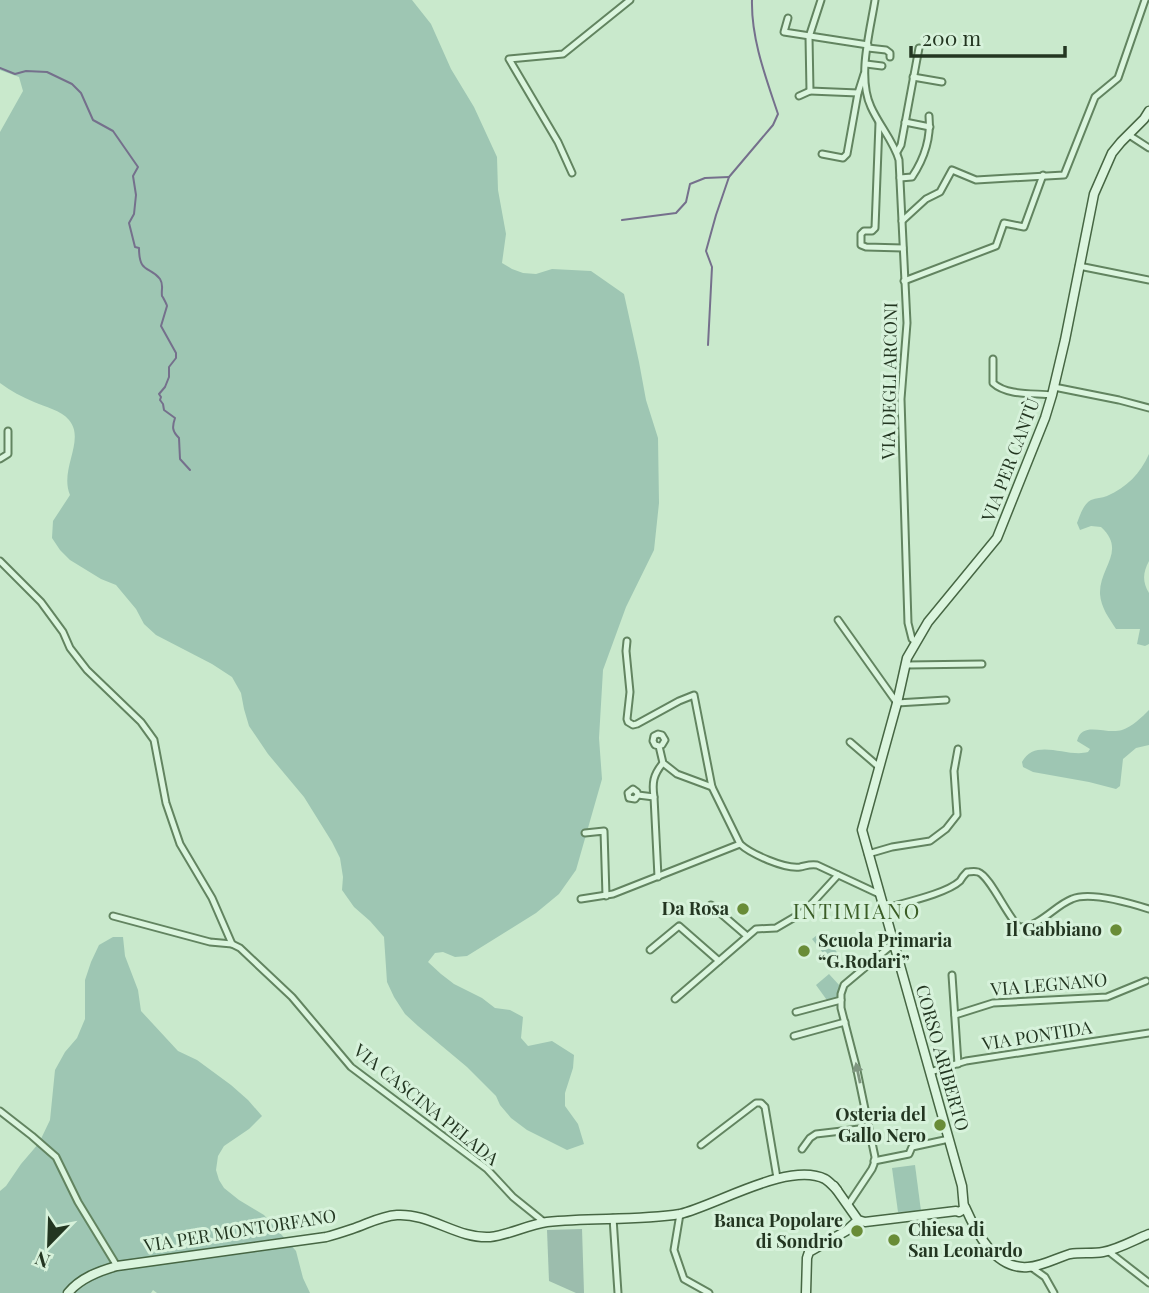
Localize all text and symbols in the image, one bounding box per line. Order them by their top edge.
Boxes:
scale bar [911,14,1065,58]
text: 200 m [922,23,981,51]
street label: VIA DEGLI ARCONI [876,302,902,461]
street label: VIA PER CANTÙ [975,395,1045,526]
place label: Da Rosa [661,896,730,920]
district label: INTIMIANO [793,896,921,924]
marker: Da Rosa [735,901,751,917]
place label: Il Gabbiano [1006,917,1102,941]
marker: Il Gabbiano [1108,922,1124,938]
place label: Scuola Primaria “G.Rodari” [818,928,953,973]
marker: Scuola Primaria “G.Rodari” [796,943,812,959]
street label: VIA LEGNANO [989,967,1108,1001]
street label: CORSO ARIBERTO [911,982,975,1134]
street label: VIA PONTIDA [979,1014,1094,1056]
street label: VIA CASCINA PELADA [348,1037,505,1171]
one-way arrow [852,1062,863,1084]
place label: Osteria del Gallo Nero [835,1102,926,1147]
marker: Osteria del Gallo Nero [932,1117,948,1133]
street label: VIA PER MONTORFANO [141,1203,338,1257]
place label: Banca Popolare di Sondrio [714,1208,843,1253]
north arrow [14,1209,84,1279]
place label: Chiesa di San Leonardo [908,1217,1023,1262]
marker: Banca Popolare di Sondrio [849,1223,865,1239]
marker: Chiesa di San Leonardo [886,1232,902,1248]
text: N [30,1246,53,1275]

